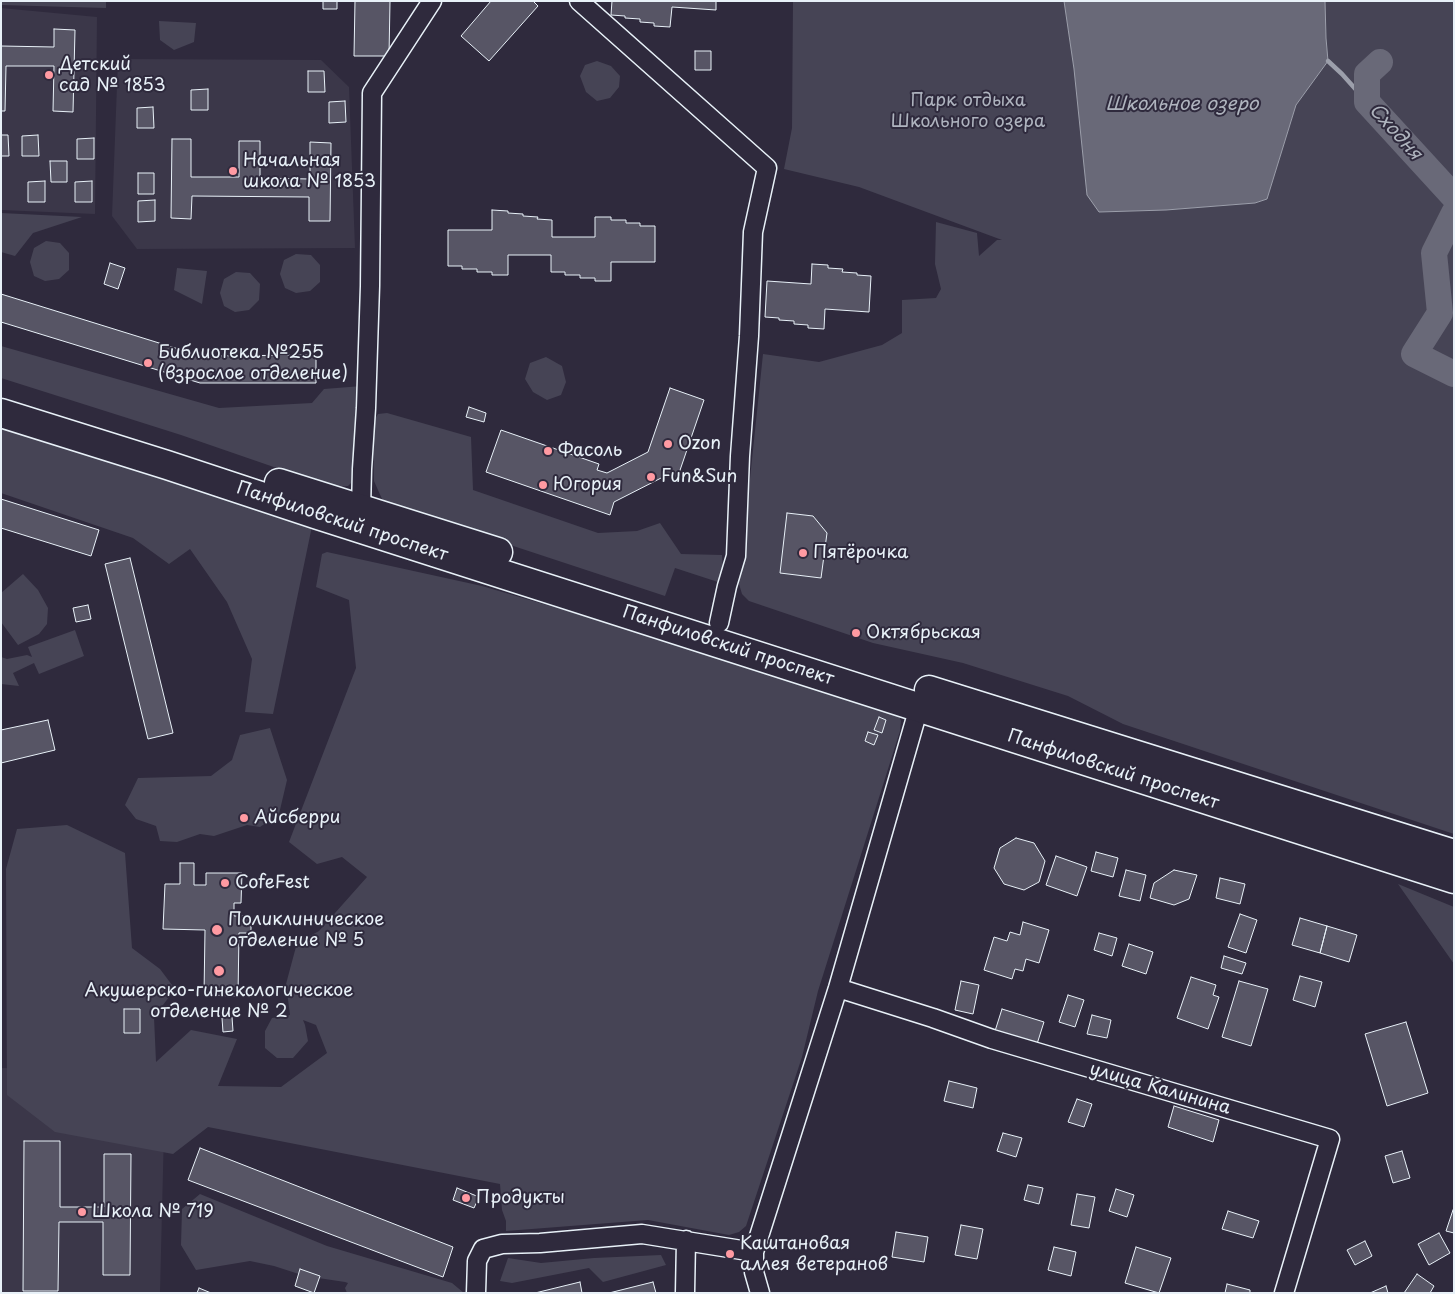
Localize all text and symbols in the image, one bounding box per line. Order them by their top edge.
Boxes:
place label: Детский сад № 1853 [59,54,166,96]
marker: Детский сад № 1853 [43,69,55,81]
park label: Парк отдыха Школьного озера [891,90,1045,132]
water label: Школьное озеро [1105,94,1259,116]
water label: Сходня [1364,99,1426,165]
place label: Начальная школа № 1853 [243,150,376,192]
marker: Начальная школа № 1853 [227,165,239,177]
place label: Библиотека №255 (взрослое отделение) [158,342,348,384]
marker: Библиотека №255 (взрослое отделение) [142,357,154,369]
place label: Ozon [678,433,721,455]
marker: Ozon [662,438,674,450]
place label: Фасоль [558,440,622,462]
marker: Фасоль [542,445,554,457]
place label: Fun&Sun [661,466,737,488]
marker: Fun&Sun [645,471,657,483]
place label: Югория [553,474,622,496]
street label: Панфиловский проспект [234,478,450,566]
marker: Югория [537,479,549,491]
place label: Пятёрочка [813,542,908,564]
marker: Пятёрочка [797,547,809,559]
street label: Панфиловский проспект [620,602,836,690]
place label: Октябрьская [866,622,981,644]
marker: Октябрьская [850,627,862,639]
street label: Панфиловский проспект [1005,726,1221,814]
place label: Айсберри [254,807,340,829]
marker: Айсберри [238,812,250,824]
place label: CofeFest [235,872,310,894]
marker: CofeFest [219,877,231,889]
place label: Поликлиническое отделение № 5 [228,909,384,952]
marker: Поликлиническое отделение № 5 [210,923,224,937]
marker: Акушерско-гинекологическое отделение № 2 [212,964,226,978]
place label: Акушерско-гинекологическое отделение № 2 [85,980,353,1022]
street label: улица Калинина [1087,1059,1233,1119]
place label: Продукты [476,1187,565,1209]
marker: Продукты [460,1192,472,1204]
place label: Школа № 719 [92,1201,214,1223]
marker: Школа № 719 [76,1206,88,1218]
place label: Каштановая аллея ветеранов [740,1233,888,1276]
marker: Каштановая аллея ветеранов [724,1248,736,1260]

